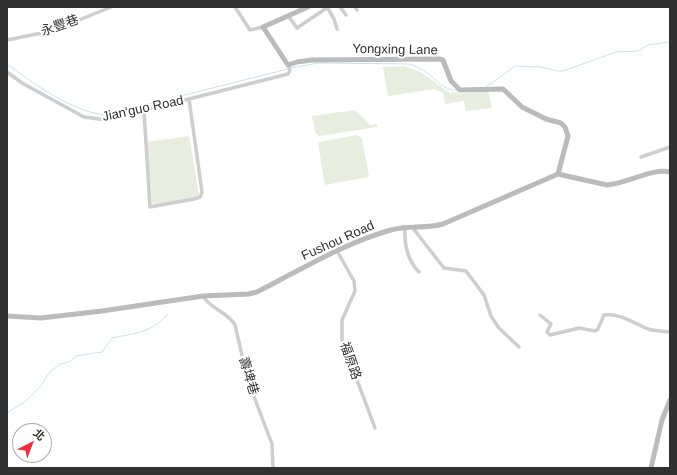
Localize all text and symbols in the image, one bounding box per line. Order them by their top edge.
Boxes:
street label: 永豐巷 [39,12,81,40]
street label: Yongxing Lane [352,41,438,59]
street label: Jian'guo Road [101,93,185,125]
street label: Fushou Road [299,218,377,264]
street label: 福原路 [336,340,364,382]
street label: 壽埤巷 [235,355,261,397]
north arrow [12,423,52,463]
text: 北 [31,427,47,443]

